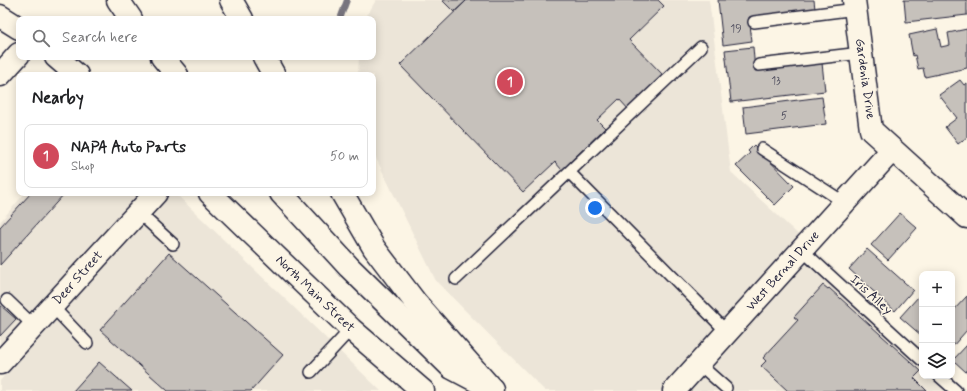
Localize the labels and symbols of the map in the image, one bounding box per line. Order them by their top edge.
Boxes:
house number: 19 [730,22,742,36]
street label: Gardenia Drive [851,37,879,121]
pin: 1 [497,67,523,97]
house number: 13 [771,74,781,88]
house number: 5 [781,109,788,123]
your location [585,198,605,218]
street label: West Bernal Drive [743,227,824,315]
street label: Deer Street [49,247,107,309]
street label: North Main Street [272,252,358,336]
street label: Iris Alley [846,271,896,319]

